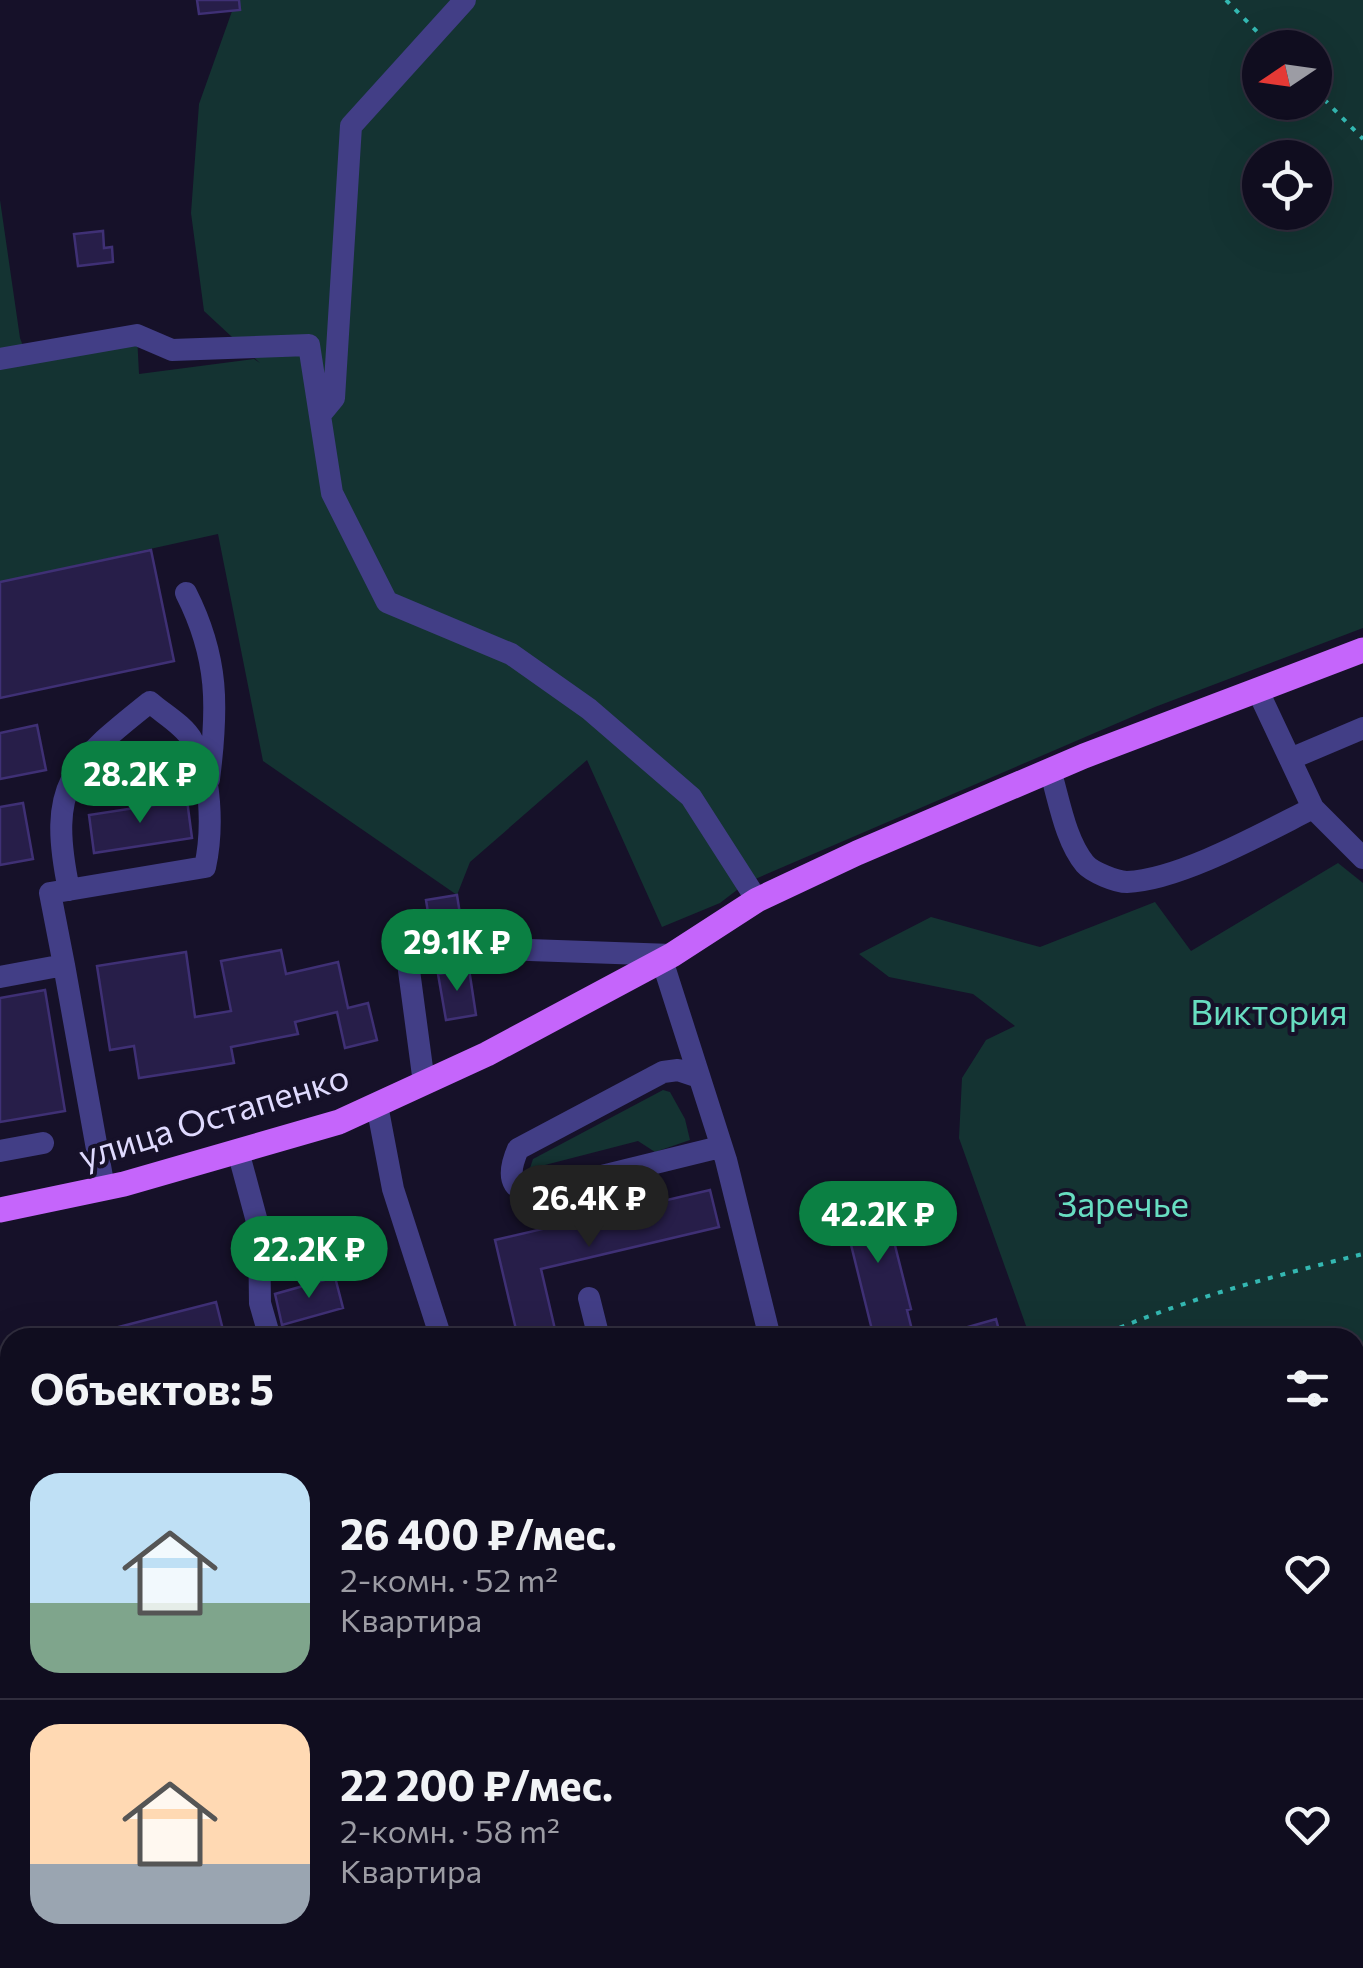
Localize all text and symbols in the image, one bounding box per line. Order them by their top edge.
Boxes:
north arrow [1242,30,1332,120]
map controls [1242,30,1332,230]
button: locate [1242,140,1332,230]
pin: 28.2K ₽ [48,741,232,826]
text: 28.2K ₽ [83,753,197,793]
pin: 29.1K ₽ [365,909,549,994]
text: 29.1K ₽ [403,921,511,961]
park label: Виктория [1190,989,1348,1032]
street label: улица Остапенко [73,1053,353,1176]
pin: 26.4K ₽ [497,1165,681,1250]
text: 26.4K ₽ [532,1177,646,1217]
pin: 42.2K ₽ [786,1181,970,1266]
park label: Заречье [1057,1181,1189,1224]
text: 42.2K ₽ [821,1193,935,1233]
pin: 22.2K ₽ [217,1216,401,1301]
text: 22.2K ₽ [253,1228,365,1268]
icon: filters [1280,1361,1335,1416]
text: Объектов: 5 [30,1362,274,1414]
text: 26 400 ₽/мес. [340,1507,617,1559]
icon: home [110,1513,230,1633]
icon: heart [1280,1546,1335,1601]
text: 2-комн. · 52 m² [340,1559,558,1599]
text: Квартира [340,1599,482,1639]
text: 22 200 ₽/мес. [340,1758,613,1810]
icon: home [110,1764,230,1884]
icon: heart [1280,1797,1335,1852]
text: 2-комн. · 58 m² [340,1810,560,1850]
text: Квартира [340,1850,482,1890]

